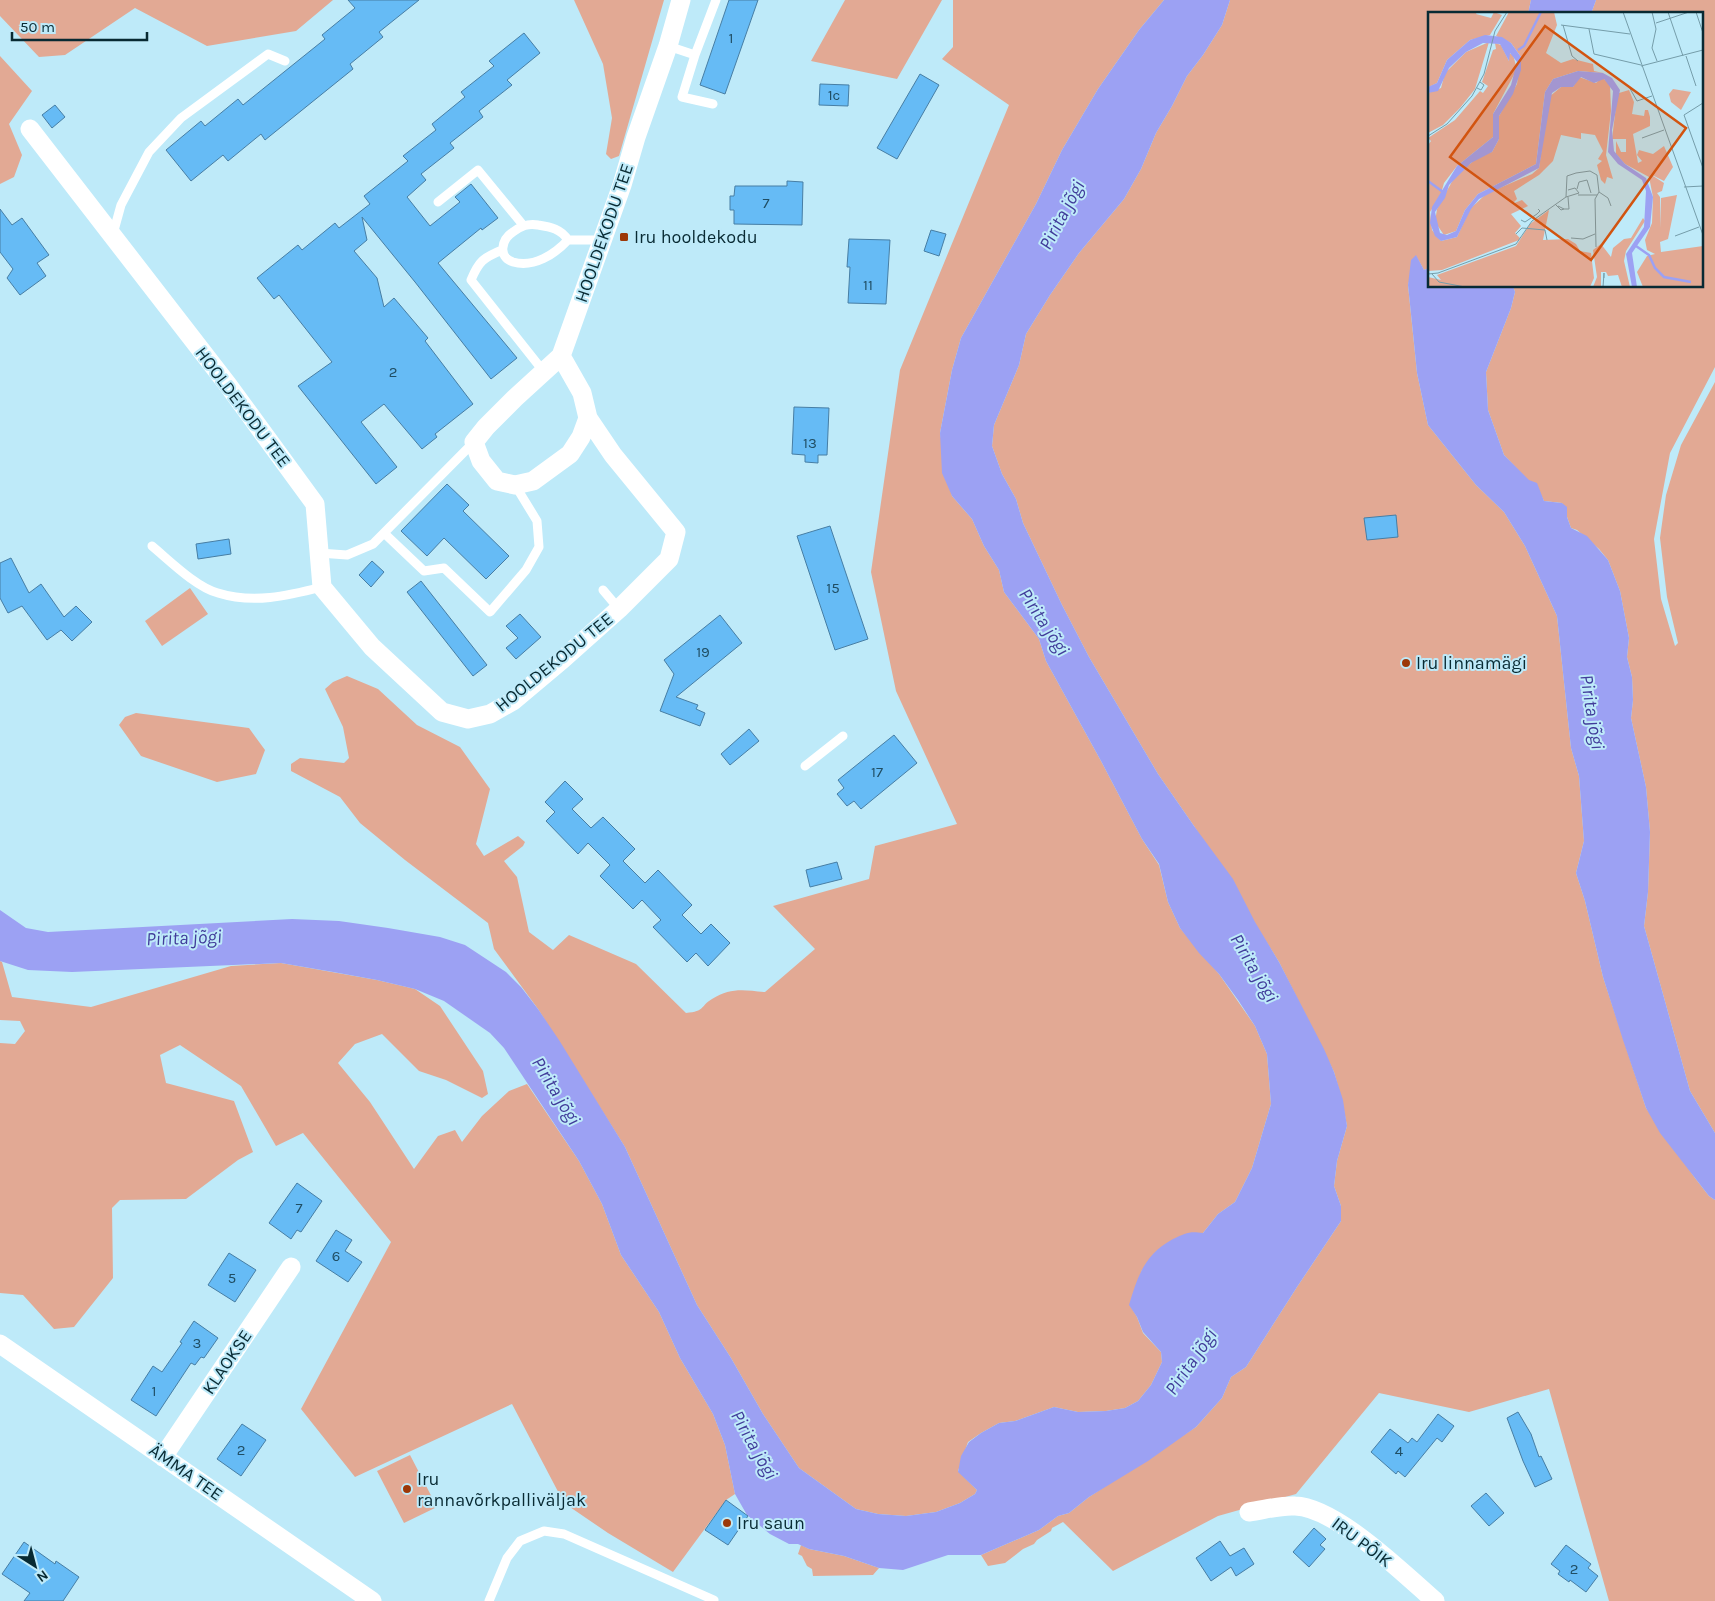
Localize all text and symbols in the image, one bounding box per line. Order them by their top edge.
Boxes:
scale bar [12,10,148,42]
inset map [1428,12,1702,288]
text: 50 m [20,18,55,36]
house number: 1 [729,29,733,47]
house number: 1c [828,86,840,104]
street label: HOOLDEKODU TEE [570,161,638,305]
water label: Pirita jõgi [1035,176,1089,254]
house number: 7 [762,194,770,212]
place label: Iru hooldekodu [634,226,758,248]
marker: Iru hooldekodu [618,231,630,243]
house number: 11 [863,276,873,294]
street label: HOOLDEKODU TEE [190,342,296,472]
house number: 2 [389,363,397,381]
house number: 13 [803,434,817,452]
house number: 15 [826,579,840,597]
water label: Pirita jõgi [1014,584,1074,660]
street label: HOOLDEKODU TEE [491,608,617,716]
house number: 19 [696,643,710,661]
place label: Iru linnamägi [1416,652,1527,674]
marker: Iru linnamägi [1400,657,1412,669]
water label: Pirita jõgi [1575,673,1609,751]
house number: 17 [871,763,883,781]
water label: Pirita jõgi [146,926,222,950]
water label: Pirita jõgi [1226,930,1282,1006]
water label: Pirita jõgi [527,1053,585,1129]
house number: 7 [295,1199,303,1217]
house number: 6 [332,1247,340,1265]
house number: 5 [228,1269,236,1287]
street label: KLAOKSE [197,1325,257,1399]
water label: Pirita jõgi [1160,1325,1222,1399]
house number: 3 [193,1334,201,1352]
house number: 1 [152,1382,156,1400]
water label: Pirita jõgi [726,1407,782,1483]
street label: ÄMMA TEE [145,1439,227,1505]
house number: 2 [237,1441,245,1459]
house number: 4 [1395,1442,1404,1460]
place label: Iru rannavõrkpalliväljak [417,1468,586,1511]
marker: Iru rannavõrkpalliväljak [401,1483,413,1495]
place label: Iru saun [737,1512,805,1534]
street label: IRU PÕIK [1328,1512,1396,1572]
marker: Iru saun [721,1517,733,1529]
north arrow [10,1541,60,1591]
house number: 2 [1570,1560,1578,1578]
text: N [33,1566,51,1586]

